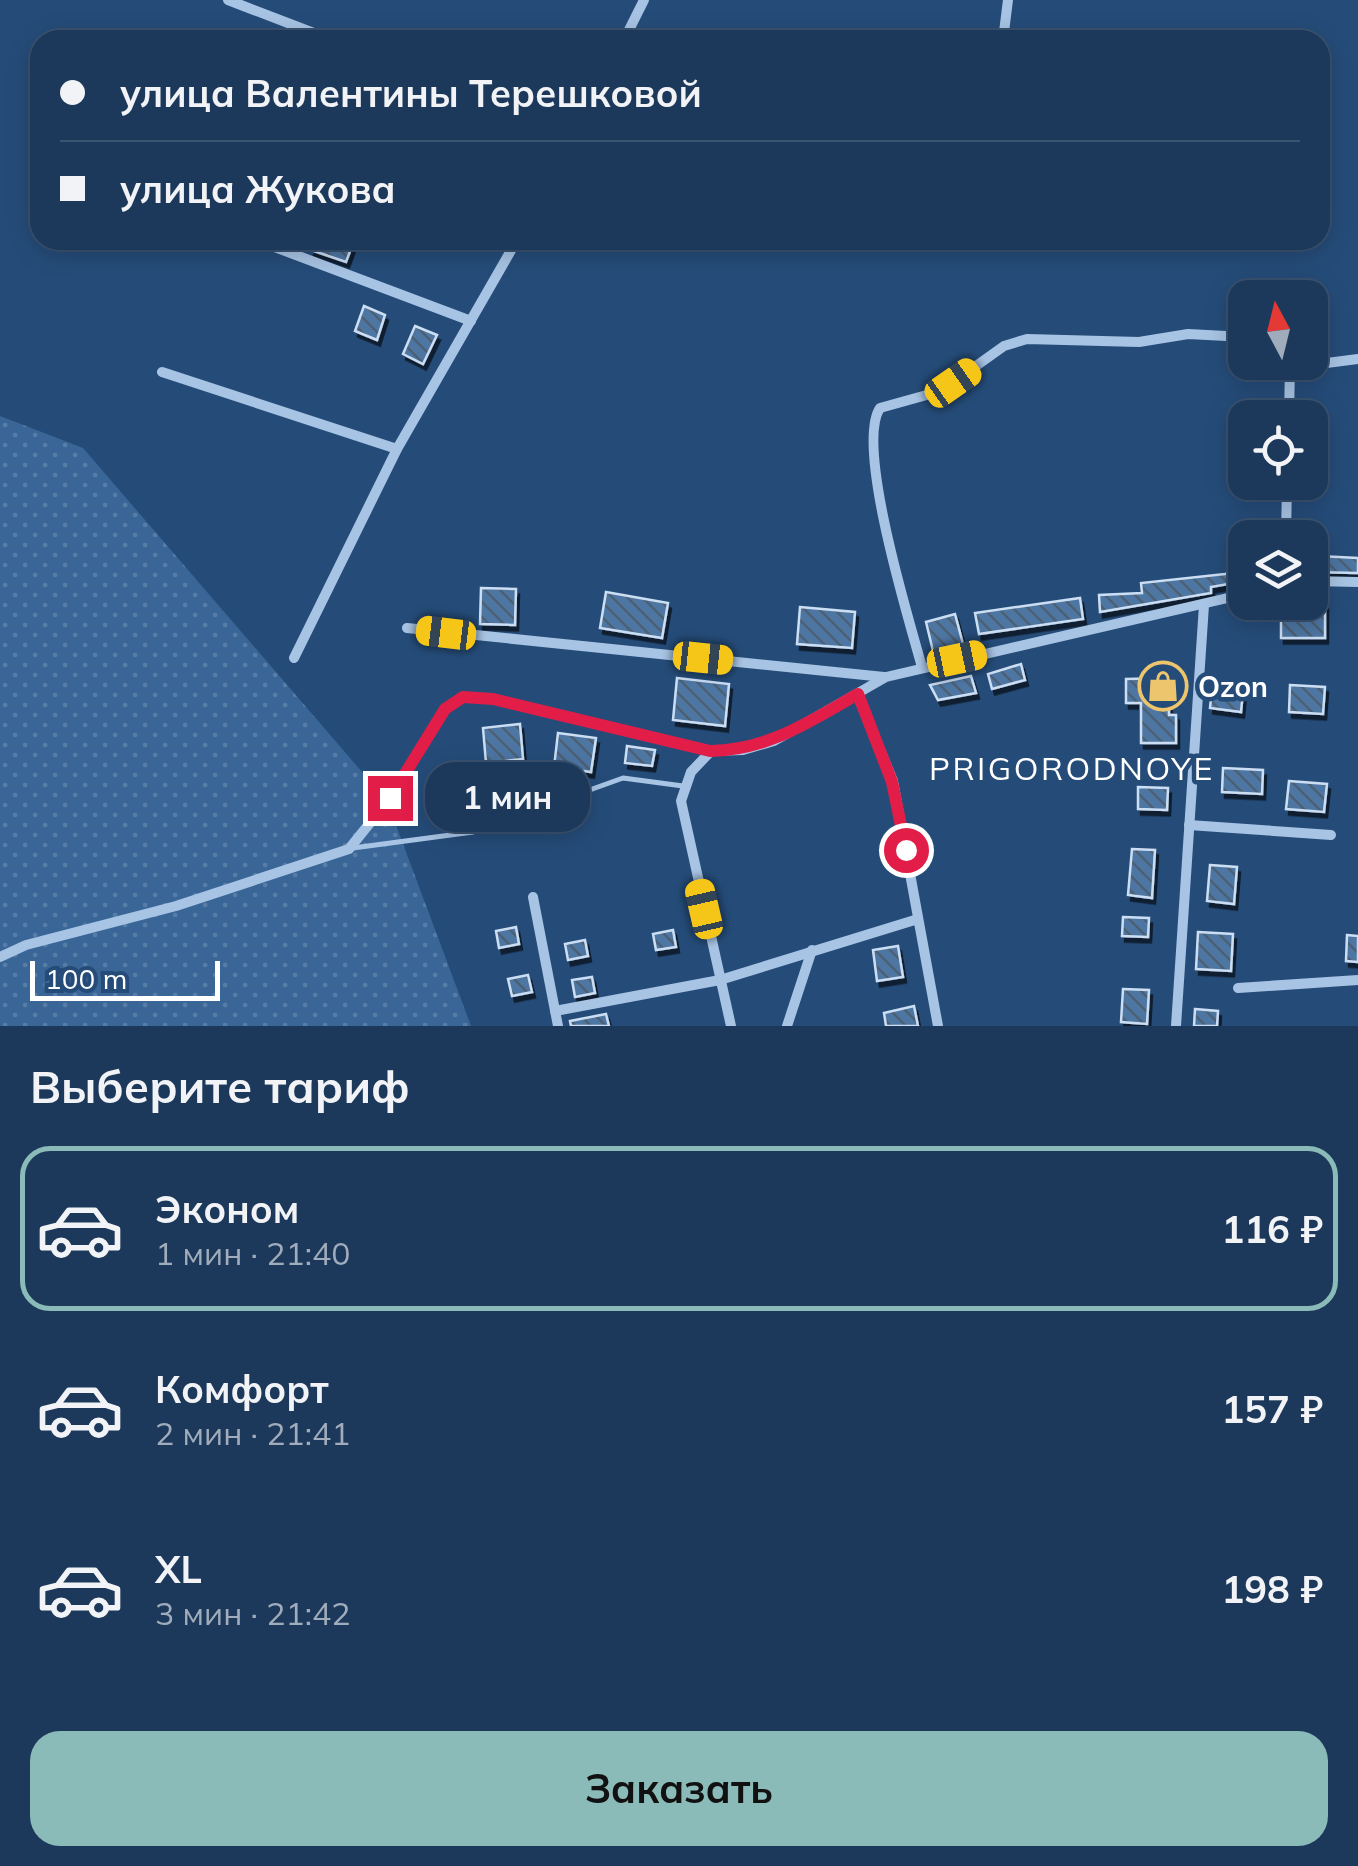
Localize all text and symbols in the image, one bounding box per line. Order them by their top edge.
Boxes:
text: улица Валентины Терешковой [120,69,702,117]
text: улица Жукова [120,165,396,213]
north arrow [1228,280,1328,380]
map controls [1228,280,1328,620]
car [920,354,986,412]
button: locate [1228,400,1328,500]
button: layers [1228,520,1328,620]
car [414,614,478,652]
car [925,638,989,680]
car [672,640,734,676]
shop icon: Ozon [1137,660,1189,712]
place label: Ozon [1198,669,1268,704]
district label: PRIGORODNOYE [929,748,1215,788]
callout: 1 мин [425,763,590,833]
route end [368,776,413,821]
text: 1 мин [463,777,552,817]
route start [884,828,929,873]
car [683,876,725,942]
scale bar [30,956,220,1000]
text: 100 m [45,961,127,996]
text: Выберите тариф [30,1058,410,1114]
icon: car [35,1184,125,1274]
text: Эконом [155,1185,299,1233]
text: 116 ₽ [1221,1205,1323,1253]
text: 1 мин · 21:40 [155,1233,350,1273]
icon: car [35,1364,125,1454]
text: Комфорт [155,1365,329,1413]
text: 157 ₽ [1221,1385,1323,1433]
text: 2 мин · 21:41 [155,1413,350,1453]
icon: car [35,1544,125,1634]
text: XL [155,1545,202,1593]
text: 198 ₽ [1221,1565,1323,1613]
text: 3 мин · 21:42 [155,1593,350,1633]
button: Заказать [30,1731,1328,1846]

